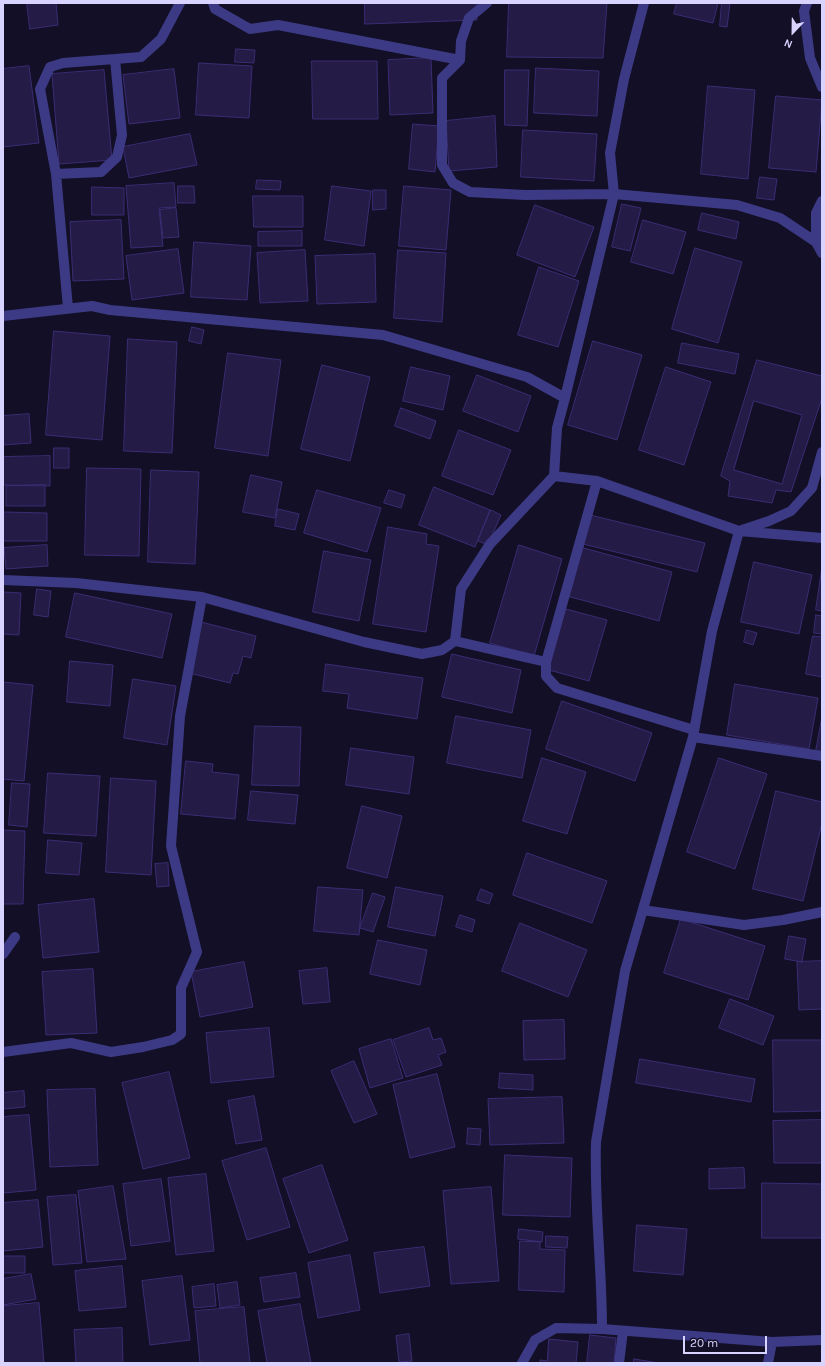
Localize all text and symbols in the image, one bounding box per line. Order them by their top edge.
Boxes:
north arrow [773,12,813,52]
text: N [782,36,794,51]
scale bar [685,1328,769,1354]
text: 20 m [690,1336,718,1350]

